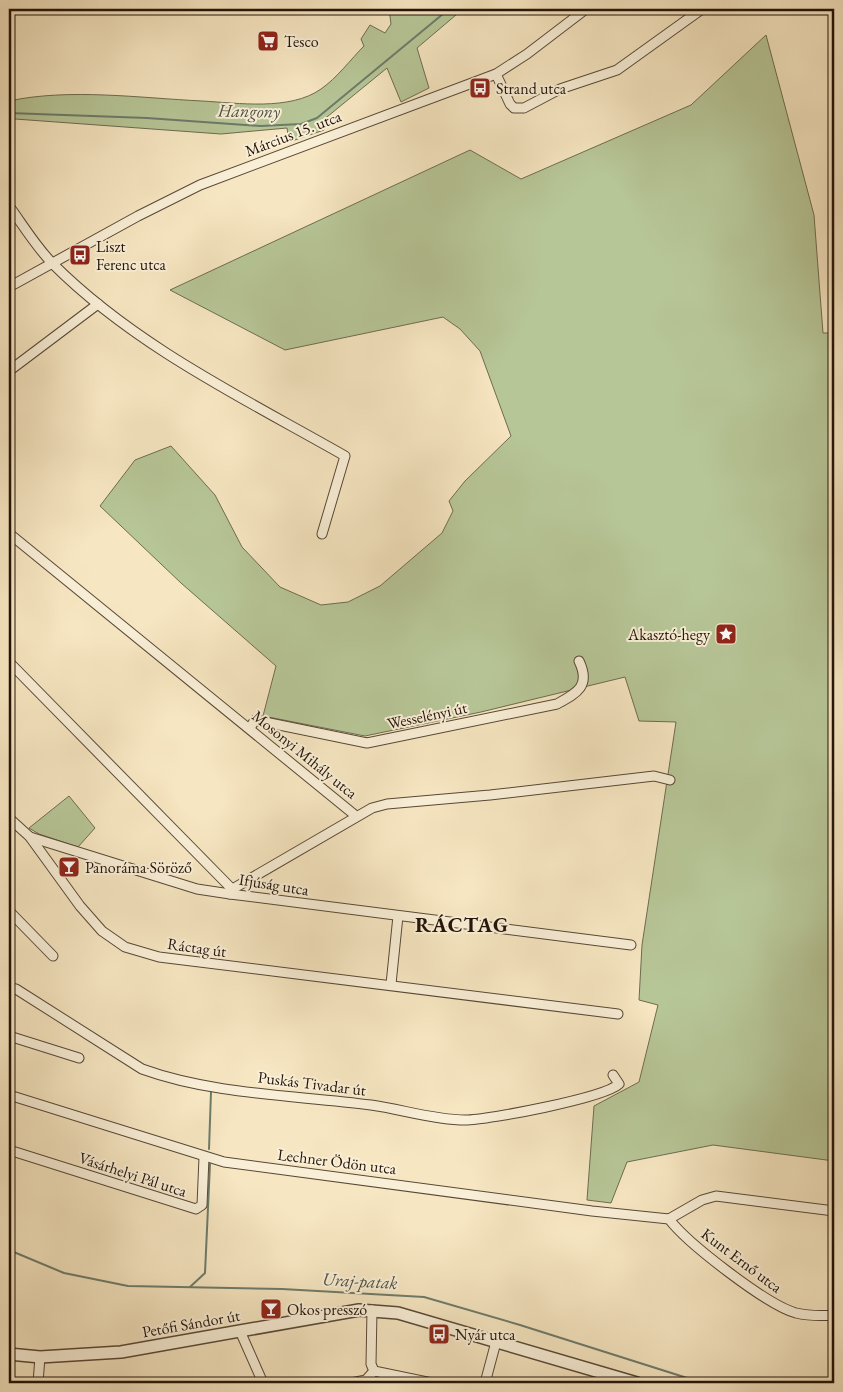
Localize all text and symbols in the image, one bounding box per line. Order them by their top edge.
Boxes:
supermarket icon: Tesco [256,29,280,53]
place label: Tesco [284,31,319,52]
bus stop icon: Strand utca [468,76,492,100]
place label: Strand utca [496,78,567,99]
water label: Hangony [217,98,281,124]
street label: Március 15. utca [242,105,345,161]
place label: Liszt Ferenc utca [96,236,166,275]
bus stop icon: Liszt Ferenc utca [68,243,92,267]
place icon: Akasztó-hegy [714,622,738,646]
place label: Akasztó-hegy [627,624,711,645]
street label: Wesselényi út [385,697,469,734]
street label: Mosonyi Mihály utca [247,705,362,804]
bar icon: Panoráma Söröző [57,855,81,879]
place label: Panoráma Söröző [85,857,192,878]
street label: Ifjúság utca [238,869,311,900]
district label: RÁCTAG [415,911,509,938]
street label: Ráctag út [166,933,228,962]
street label: Puskás Tivadar út [257,1066,367,1101]
street label: Lechner Ödön utca [276,1144,398,1179]
street label: Vásárhelyi Pál utca [76,1147,190,1202]
street label: Kunt Ernő utca [697,1223,787,1298]
water label: Uraj-patak [322,1267,398,1295]
bar icon: Okos presszó [259,1297,283,1321]
place label: Okos presszó [287,1299,367,1320]
street label: Petőfi Sándor út [141,1305,242,1342]
bus stop icon: Nyár utca [427,1322,451,1346]
place label: Nyár utca [455,1324,516,1345]

